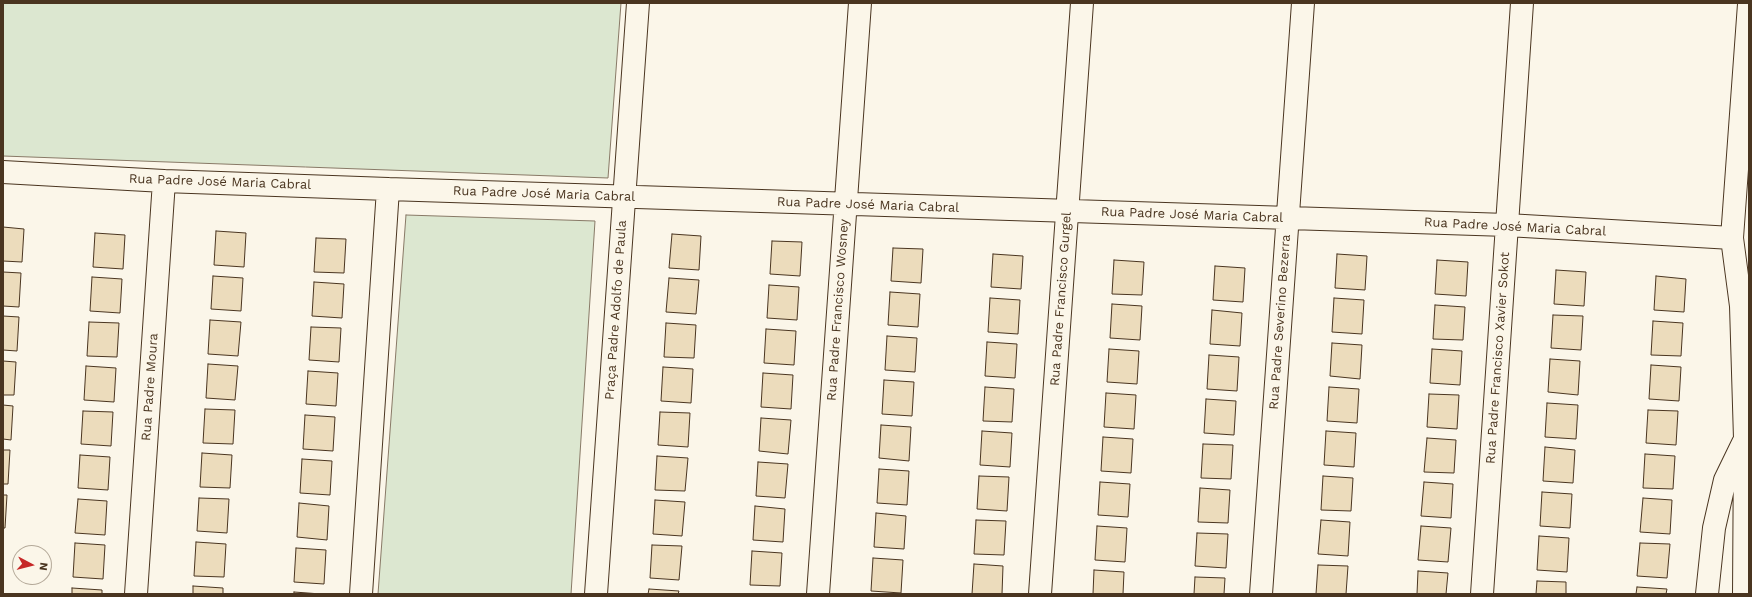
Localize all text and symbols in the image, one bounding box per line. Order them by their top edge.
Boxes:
street label: Rua Padre José Maria Cabral [129,171,311,193]
street label: Rua Padre José Maria Cabral [453,183,635,205]
street label: Rua Padre José Maria Cabral [777,194,959,216]
street label: Rua Padre José Maria Cabral [1101,204,1283,226]
street label: Rua Padre Francisco Gurgel [1047,211,1075,387]
street label: Rua Padre José Maria Cabral [1423,214,1607,240]
street label: Rua Padre Francisco Wosney [824,218,852,402]
street label: Praça Padre Adolfo de Paula [602,220,630,400]
street label: Rua Padre Severino Bezerra [1266,234,1294,410]
street label: Rua Padre Francisco Xavier Sokot [1483,251,1513,465]
street label: Rua Padre Moura [138,333,162,441]
north arrow [12,545,52,585]
text: N [36,562,50,571]

